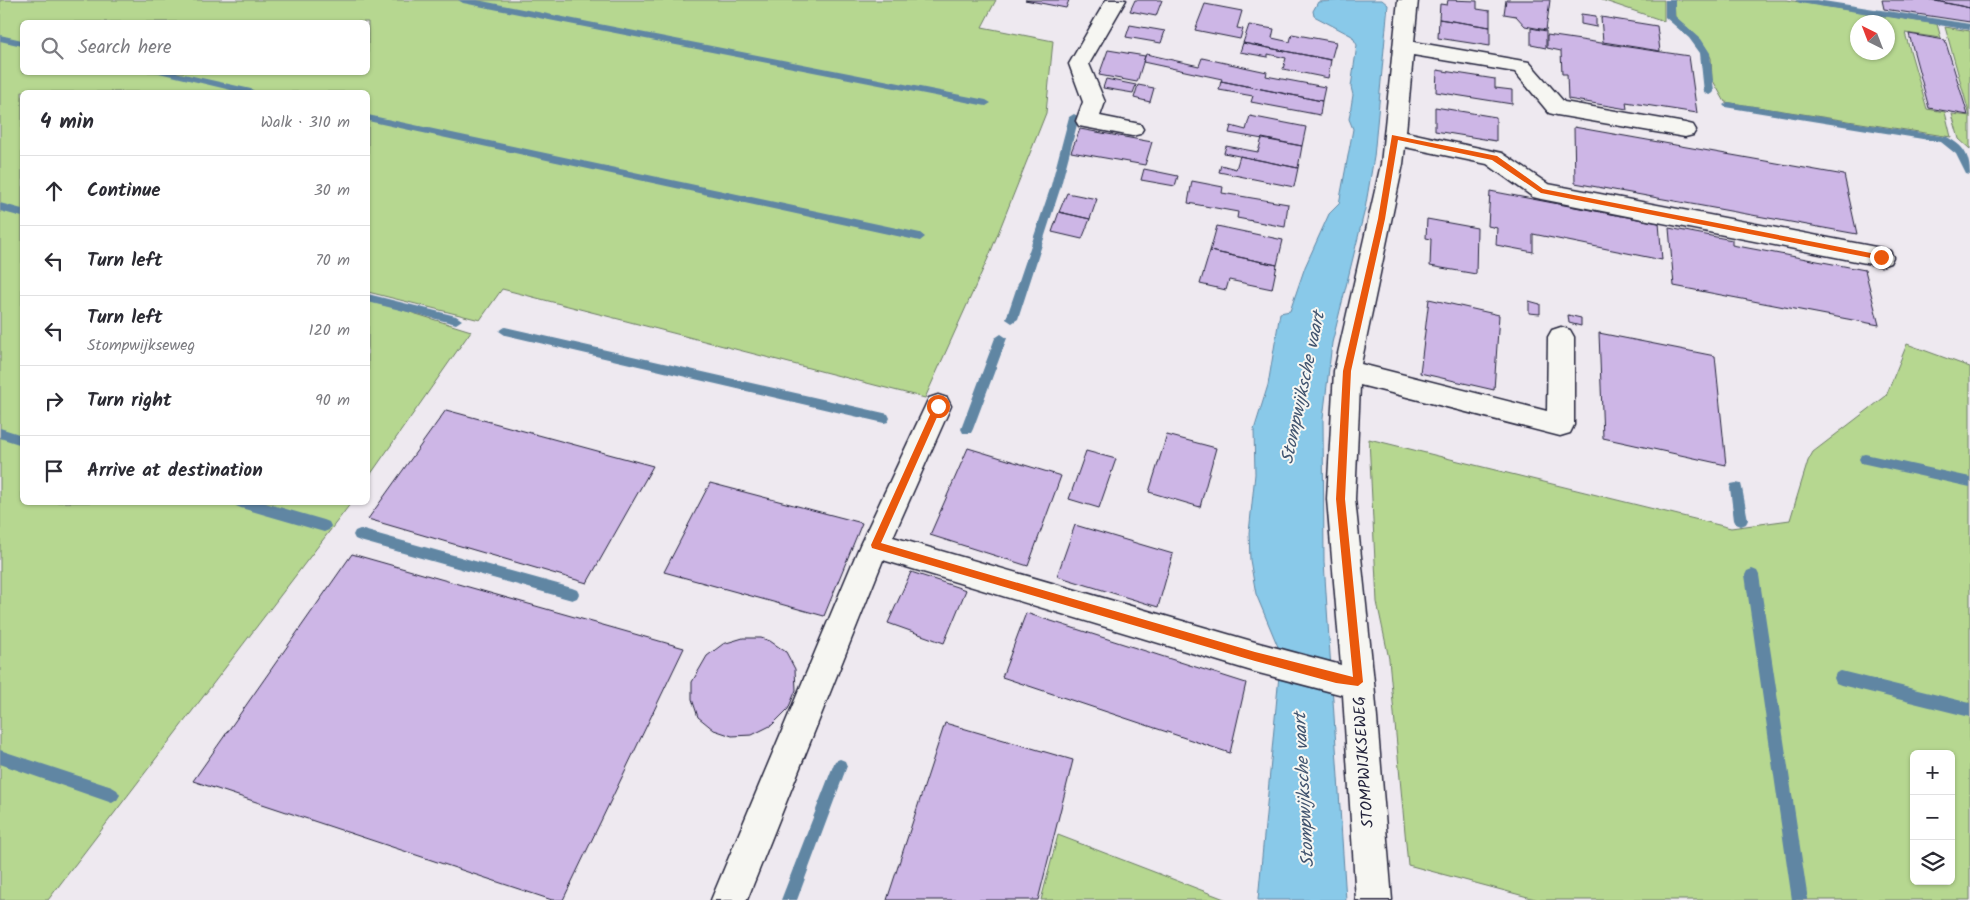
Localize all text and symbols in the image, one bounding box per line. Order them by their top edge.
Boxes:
north arrow [1850,15,1895,60]
search box [20,20,370,75]
text: Search here [78,33,172,63]
icon: search [38,34,66,62]
text: 4 min [40,106,94,139]
text: Walk · 310 m [261,110,350,135]
text: Continue [87,176,160,206]
icon: ahead [40,177,68,205]
text: 30 m [314,178,350,203]
text: Turn left [87,246,162,276]
route end [1870,246,1893,269]
icon: left [40,247,68,275]
text: 70 m [315,248,350,273]
text: Turn left [87,303,162,333]
water label: Stompwijksche vaart [1274,306,1335,467]
icon: left [40,317,68,345]
text: 120 m [309,318,350,343]
text: Stompwijkseweg [87,333,195,358]
text: Turn right [87,386,172,416]
icon: right [40,387,68,415]
text: 90 m [315,388,350,413]
route start [927,395,950,418]
text: Arrive at destination [87,456,263,486]
icon: arrive [40,457,68,485]
street label: STOMPWIJKSEWEG [1347,695,1381,829]
water label: Stompwijksche vaart [1286,709,1324,868]
map controls [1910,750,1955,885]
button: + [1910,750,1955,795]
button: − [1910,795,1955,840]
button: layers [1910,840,1955,885]

